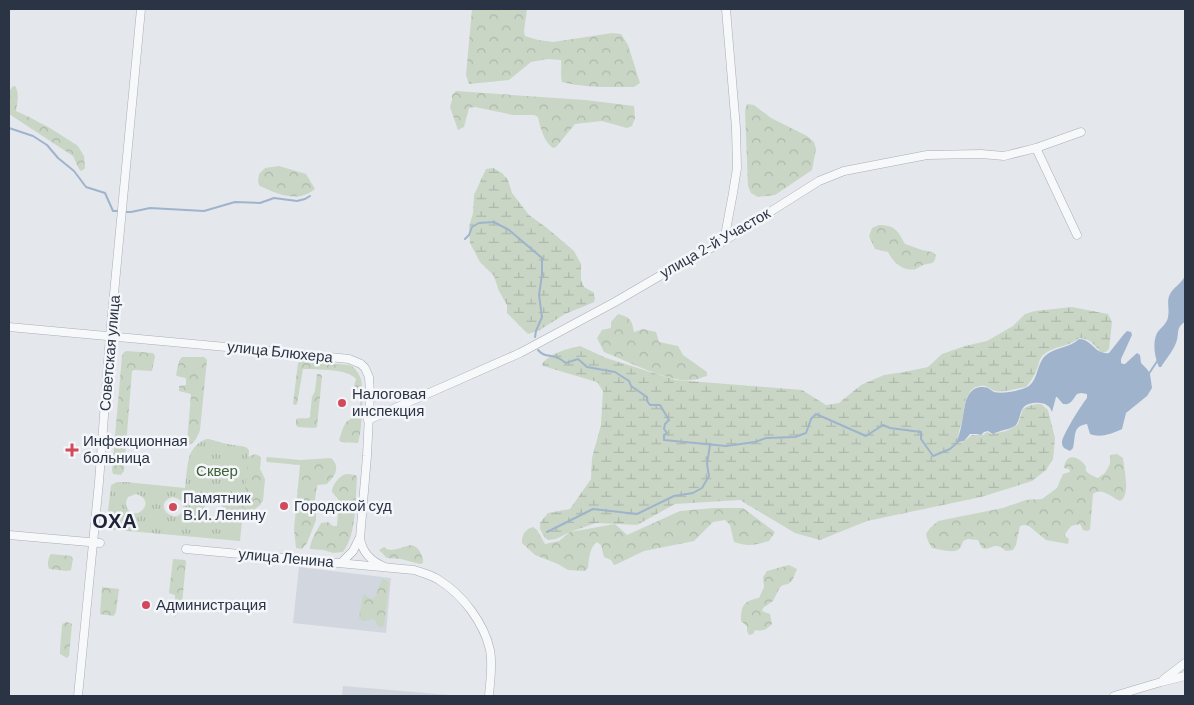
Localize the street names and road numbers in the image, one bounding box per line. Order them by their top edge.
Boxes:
street label: улица 2-й Участок [656,203,773,281]
street label: Советская улица [95,293,123,412]
street label: улица Блюхера [226,337,334,366]
street label: улица Ленина [238,544,335,570]

